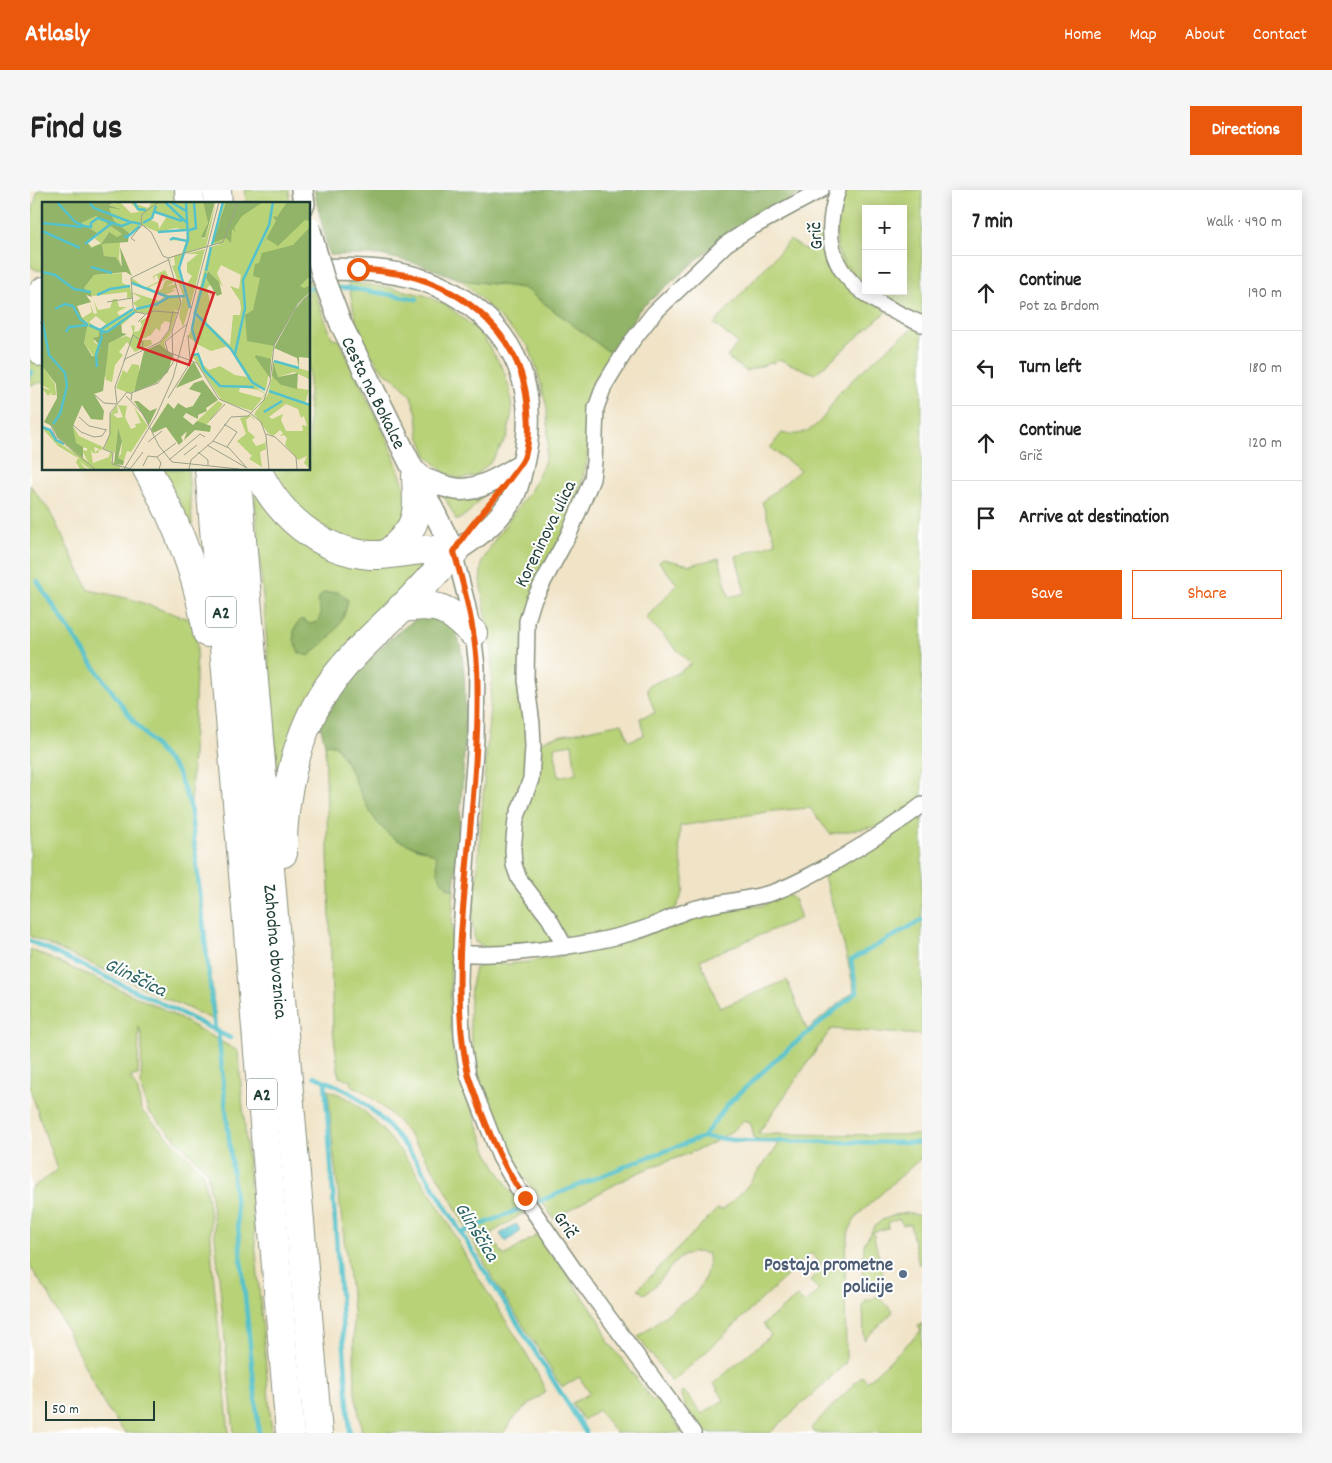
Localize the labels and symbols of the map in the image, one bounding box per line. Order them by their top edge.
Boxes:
inset map [42,202,310,470]
street label: Grič [803,221,832,251]
route start [347,258,370,281]
street label: Cesta na Bokalce [332,333,411,455]
street label: Koreninova ulica [510,475,585,593]
road number: A2 [206,597,236,628]
street label: Zahodna obvoznica [254,883,293,1021]
water label: Glinščica [99,952,172,1006]
road number: A2 [247,1079,277,1110]
route end [514,1187,537,1210]
water label: Glinščica [446,1197,506,1269]
street label: Grič [545,1207,583,1245]
place label: Postaja prometne policije [764,1253,893,1302]
marker: Postaja prometne policije [897,1268,909,1280]
scale bar [45,1398,155,1421]

